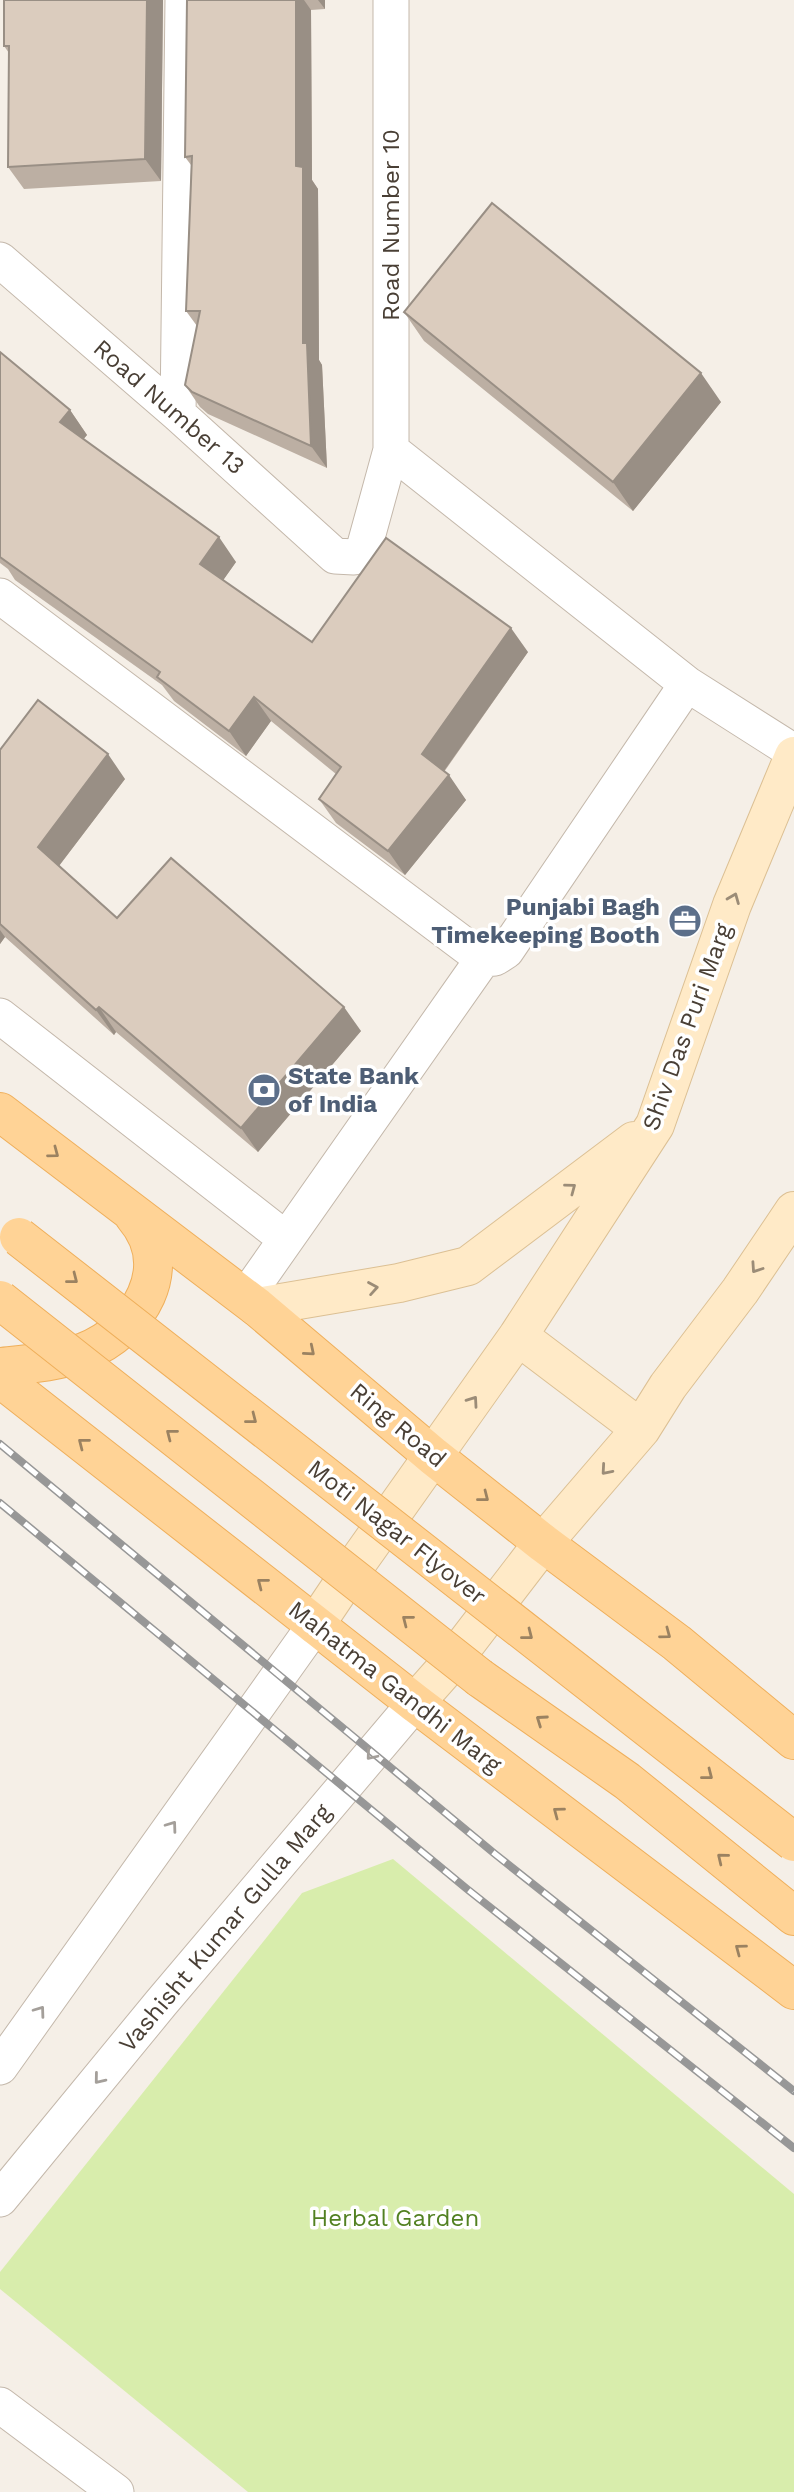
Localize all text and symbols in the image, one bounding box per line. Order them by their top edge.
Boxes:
street label: Road Number 10 [377,129,405,321]
street label: Road Number 13 [88,334,250,480]
place label: Punjabi Bagh Timekeeping Booth [431,893,660,949]
one-way arrow [726,893,740,905]
office icon: Punjabi Bagh Timekeeping Booth [666,902,704,940]
street label: Shiv Das Puri Marg [637,920,738,1134]
place label: State Bank of India [288,1062,419,1118]
bank icon: State Bank of India [245,1071,283,1109]
one-way arrow [47,1145,59,1158]
one-way arrow [564,1183,576,1196]
one-way arrow [751,1260,764,1273]
one-way arrow [65,1271,78,1284]
one-way arrow [367,1281,379,1296]
one-way arrow [301,1343,314,1355]
street label: Ring Road [344,1377,452,1473]
one-way arrow [465,1396,477,1409]
one-way arrow [245,1411,257,1424]
one-way arrow [166,1430,178,1443]
one-way arrow [78,1438,90,1451]
street label: Moti Nagar Flyover [302,1454,492,1610]
one-way arrow [602,1461,614,1474]
one-way arrow [477,1488,489,1501]
one-way arrow [257,1579,269,1592]
street label: Mahatma Gandhi Marg [283,1595,507,1779]
one-way arrow [403,1616,415,1629]
one-way arrow [521,1626,533,1639]
one-way arrow [658,1626,670,1638]
one-way arrow [536,1716,549,1729]
one-way arrow [367,1746,379,1759]
one-way arrow [700,1766,712,1779]
street label: Vashisht Kumar Gulla Marg [113,1798,337,2058]
one-way arrow [553,1807,566,1820]
one-way arrow [164,1821,176,1834]
one-way arrow [717,1854,730,1866]
one-way arrow [735,1944,747,1957]
one-way arrow [32,2006,44,2019]
one-way arrow [95,2071,107,2084]
park label: Herbal Garden [311,2204,479,2232]

